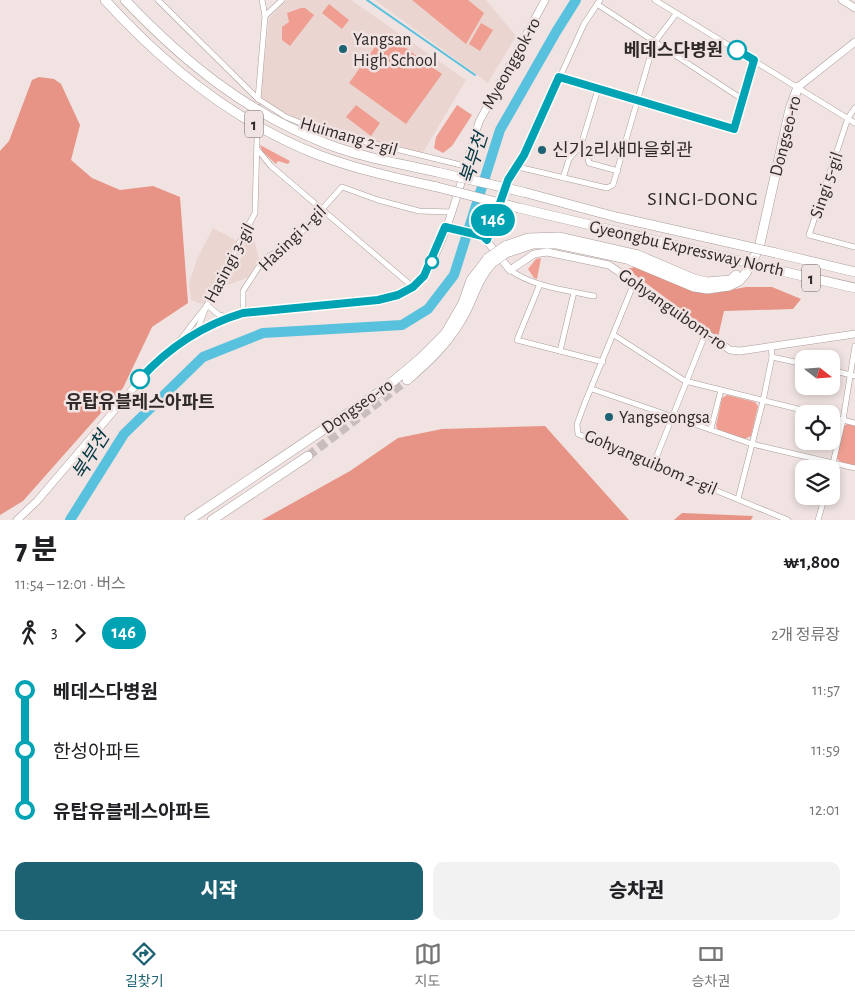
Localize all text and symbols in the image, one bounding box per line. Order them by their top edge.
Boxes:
street label: Myeonggok-ro [479,14,544,112]
place label: Yangsan High School [353,31,437,70]
marker: 베데스다병원 [727,40,747,60]
place label: 베데스다병원 [624,41,723,60]
marker: Yangsan High School [337,43,349,55]
street label: Dongseo-ro [767,94,805,178]
road number: 1 [245,110,263,138]
street label: Huimang 2-gil [298,114,400,159]
water label: 북부천 [456,129,492,186]
place label: 신기2리새마을회관 [552,140,693,160]
marker: 신기2리새마을회관 [536,144,548,156]
street label: Singi 5-gil [807,150,847,221]
district label: SINGI-DONG [647,189,759,209]
street label: Hasingi 1-gil [256,202,330,275]
line badge: 146 [464,204,522,236]
text: 146 [481,211,505,229]
street label: Gyeongbu Expressway North [588,218,786,280]
street label: Hasingi 3-gil [201,221,258,306]
unlabelled marker [425,255,439,269]
road number: 1 [802,264,820,292]
street label: Gohyanguibom-ro [615,266,730,354]
north arrow [795,350,840,395]
map controls [795,350,840,505]
marker: 유탑유블레스아파트 [130,369,150,389]
street label: Dongseo-ro [319,376,397,438]
place label: 유탑유블레스아파트 [65,393,215,412]
button: locate [795,405,840,450]
place label: Yangseongsa [619,409,710,427]
marker: Yangseongsa [603,411,615,423]
water label: 북부천 [68,427,114,483]
street label: Gohyanguibom 2-gil [582,427,719,499]
button: layers [795,460,840,505]
text: 7 분 [15,537,57,565]
text: ₩1,800 [783,553,840,572]
text: 11:54 – 12:01 · 버스 [15,576,126,592]
icon: walk [15,619,43,647]
icon: forward [66,619,94,647]
text: 3 [51,624,58,640]
text: 146 [112,624,136,642]
text: 2개 정류장 [771,627,840,643]
text: 11:57 [812,682,840,698]
text: 베데스다병원 [53,683,158,702]
text: 11:59 [811,742,840,758]
text: 한성아파트 [53,743,140,762]
text: 12:01 [810,802,840,818]
text: 유탑유블레스아파트 [53,803,210,822]
button: 시작 [15,862,423,920]
button: 승차권 [433,862,840,920]
tab: 길찾기 [125,940,164,991]
tab: 지도 [414,940,442,991]
tab: 승차권 [691,940,730,991]

